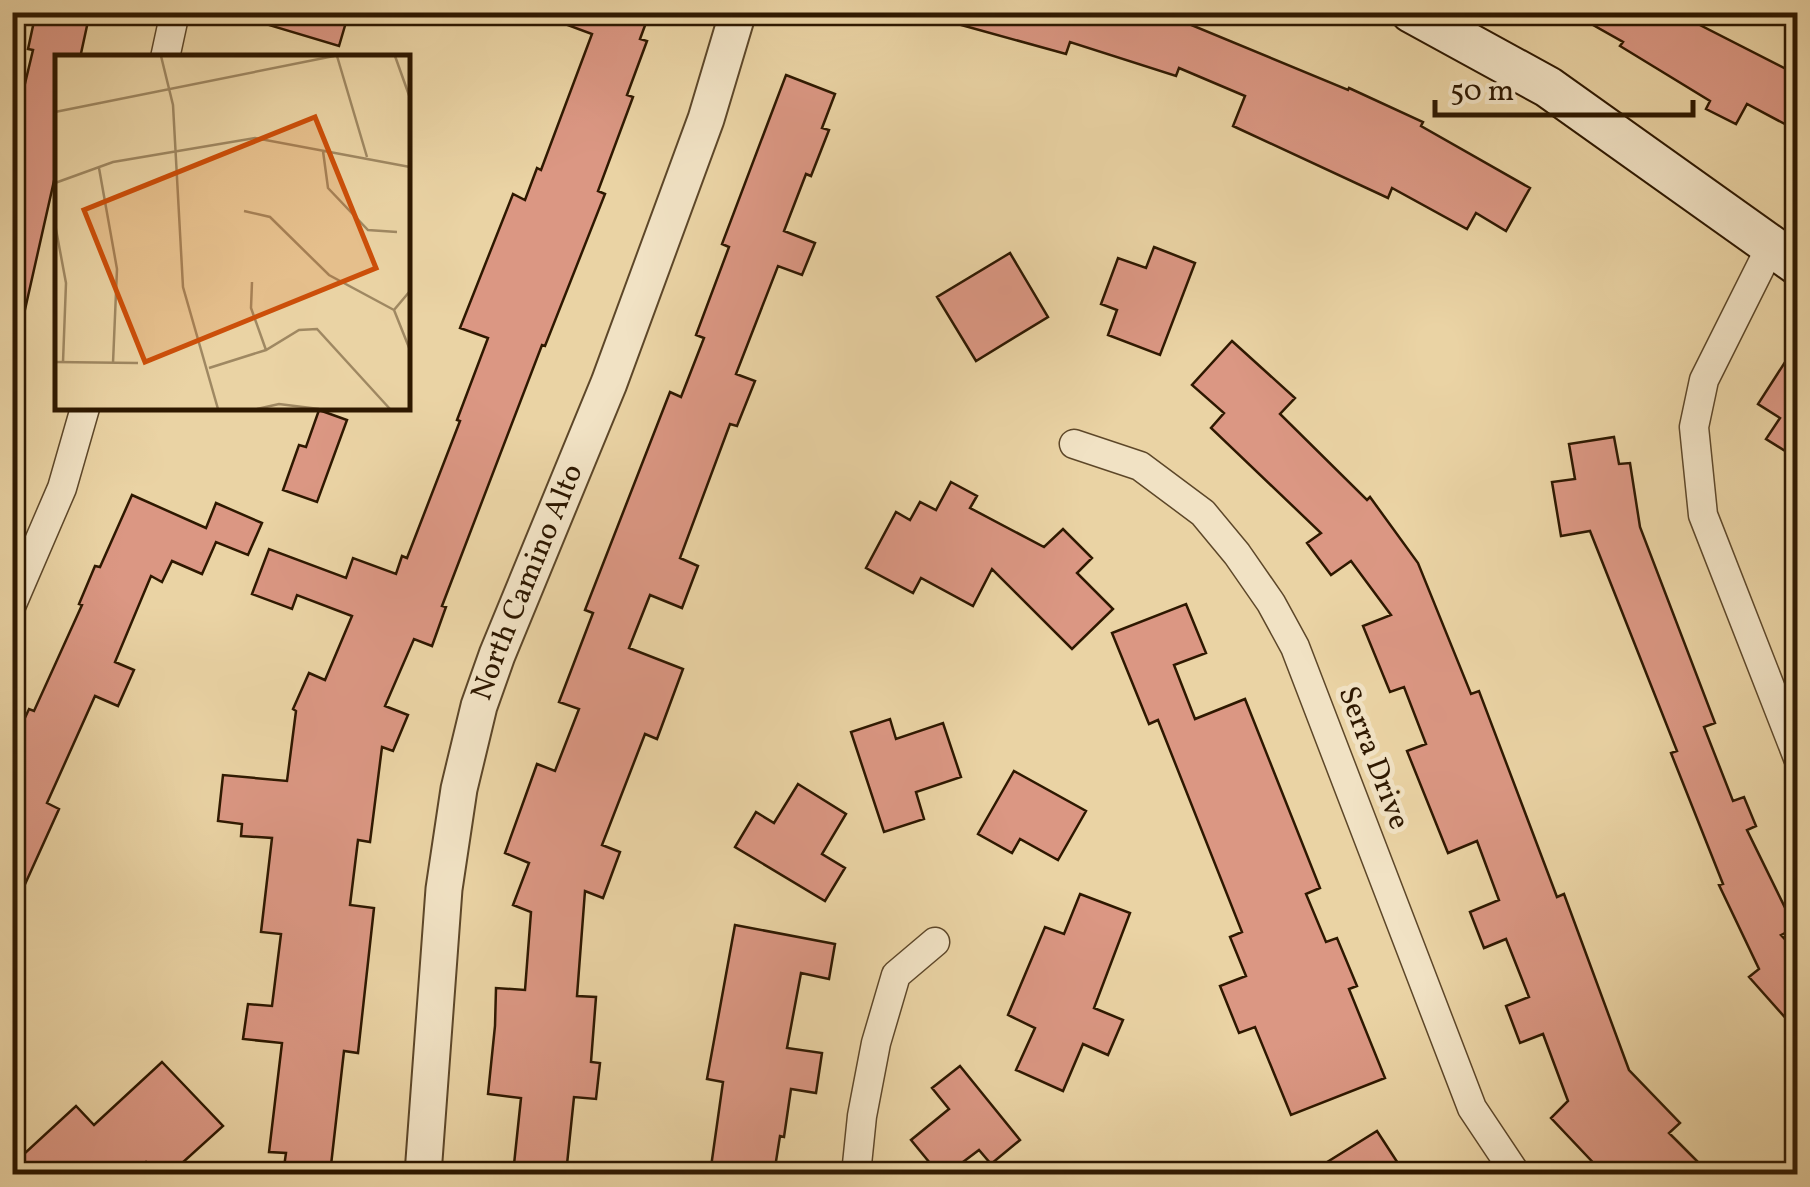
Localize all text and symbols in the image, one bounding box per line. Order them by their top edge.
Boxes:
inset map [55,55,410,410]
scale bar [1435,55,1692,117]
text: 50 m [1450,71,1514,113]
street label: North Camino Alto [462,458,594,706]
street label: Serra Drive [1326,680,1420,836]

